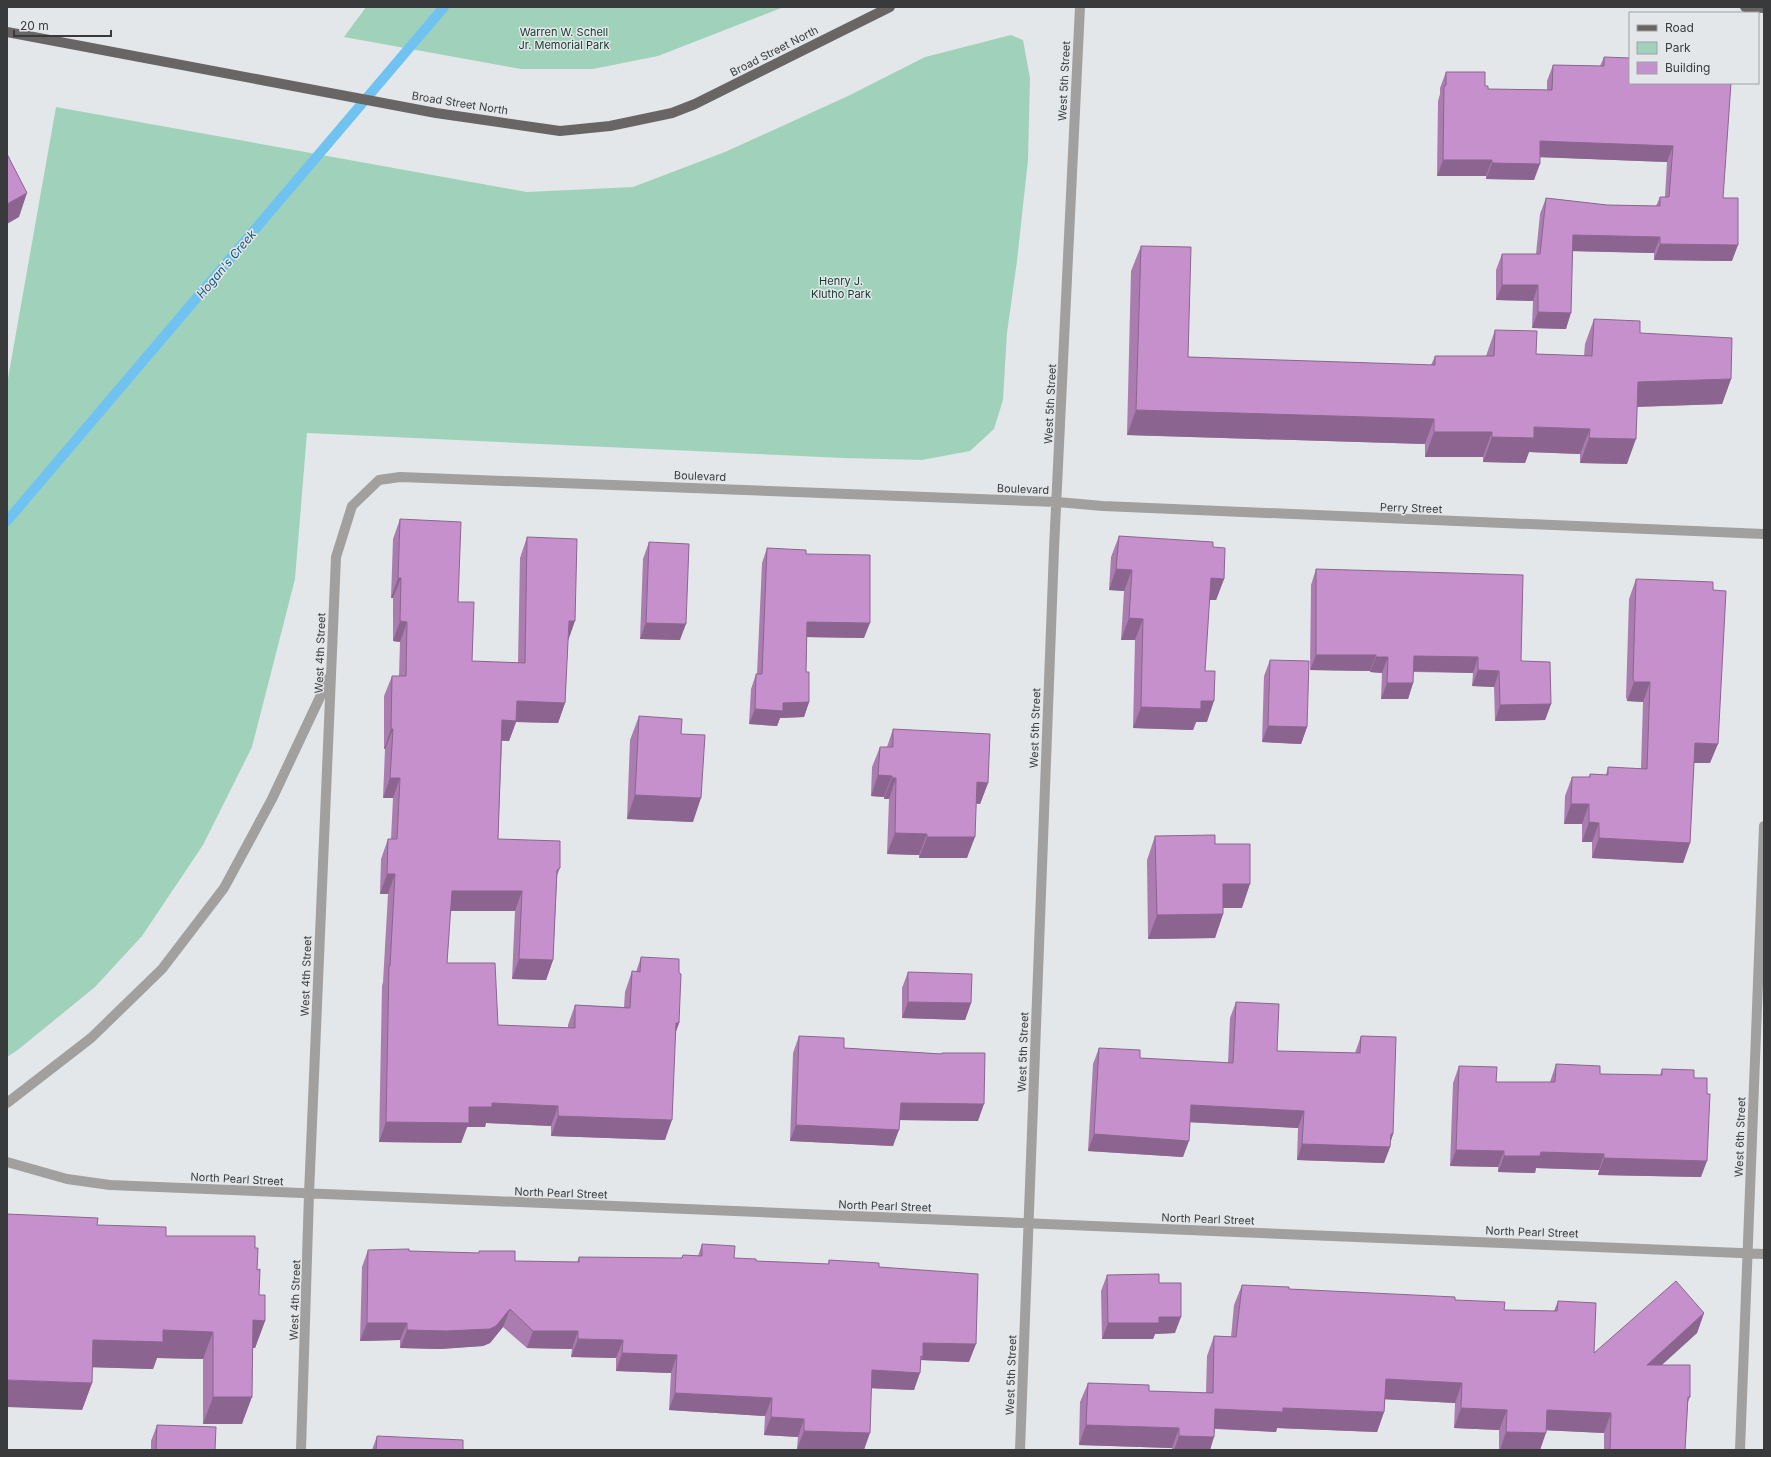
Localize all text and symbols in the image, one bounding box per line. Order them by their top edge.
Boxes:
scale bar [14,12,111,38]
legend [1629,12,1759,84]
text: 20 m [20,18,49,33]
text: Road [1665,20,1694,35]
street label: Broad Street North [727,23,821,79]
park label: Warren W. Schell Jr. Memorial Park [518,25,610,52]
street label: West 5th Street [1055,40,1073,121]
text: Park [1665,40,1691,55]
text: Building [1665,60,1710,75]
street label: Broad Street North [411,88,509,118]
water label: Hogan's Creek [193,226,259,301]
park label: Henry J. Klutho Park [811,274,871,301]
street label: West 5th Street [1041,363,1059,444]
street label: Boulevard [674,468,726,484]
street label: Boulevard [997,481,1049,497]
street label: Perry Street [1380,500,1443,516]
street label: West 4th Street [312,612,328,693]
street label: West 5th Street [1027,687,1043,768]
street label: West 4th Street [298,935,314,1016]
street label: West 5th Street [1015,1011,1031,1092]
street label: West 6th Street [1732,1096,1748,1177]
street label: North Pearl Street [190,1170,284,1188]
street label: North Pearl Street [514,1184,608,1202]
street label: North Pearl Street [838,1197,932,1215]
street label: North Pearl Street [1161,1210,1255,1228]
street label: North Pearl Street [1485,1223,1579,1241]
street label: West 4th Street [287,1259,303,1340]
street label: West 5th Street [1003,1334,1019,1415]

